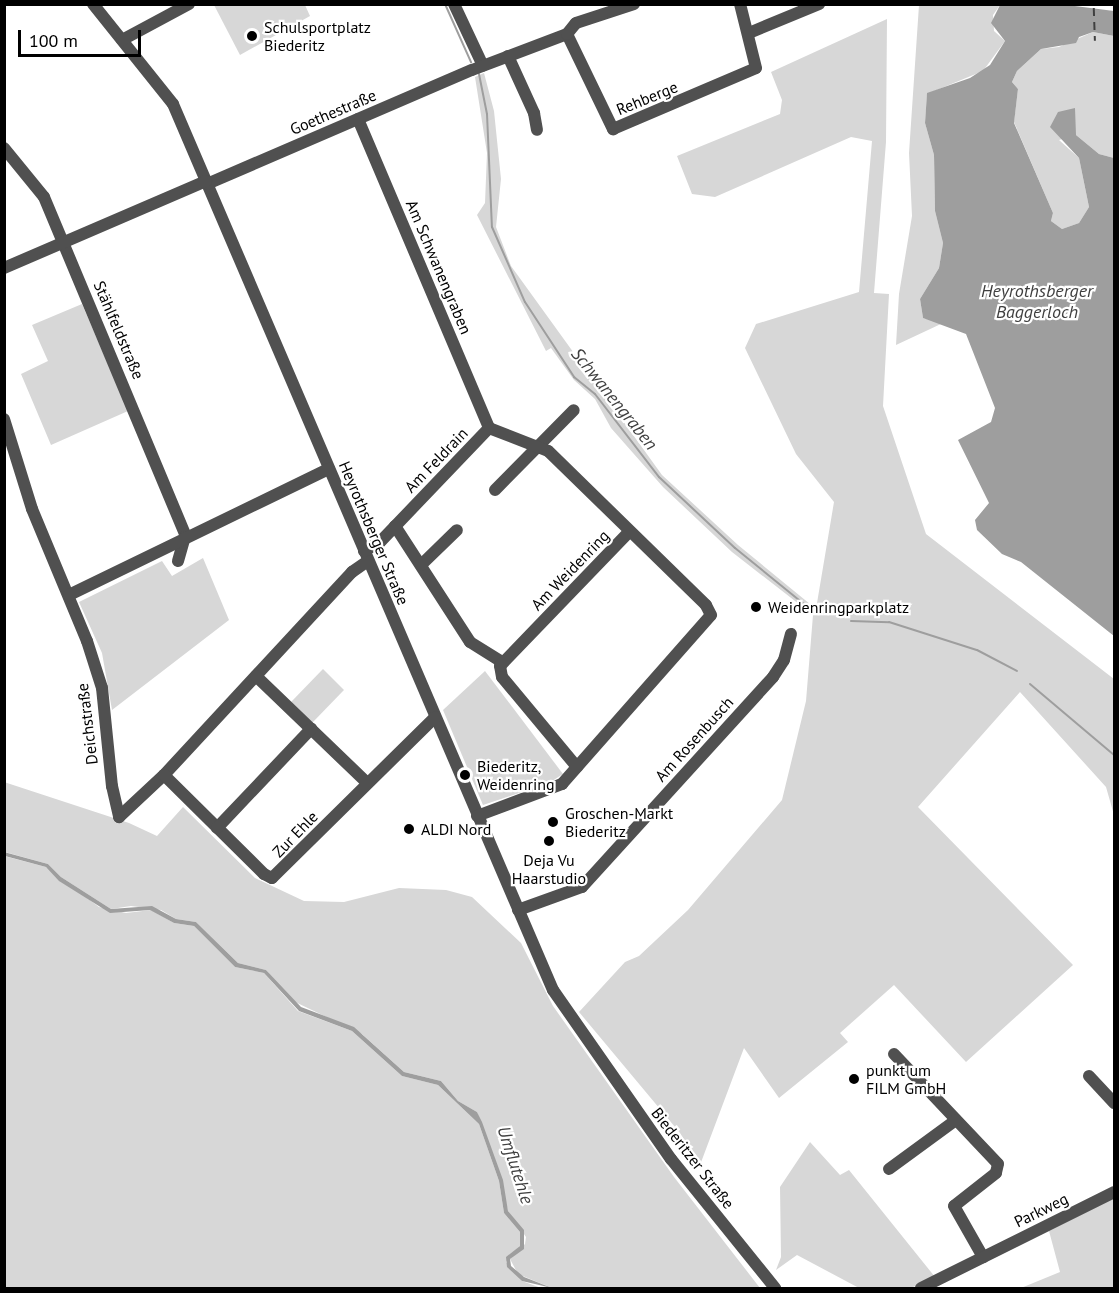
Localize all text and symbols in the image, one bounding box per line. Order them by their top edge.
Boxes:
place label: Schulsportplatz Biederitz [264,17,371,55]
scale bar [21,18,144,56]
text: 100 m [29,29,78,52]
marker: Schulsportplatz Biederitz [245,29,259,43]
street label: Rehberge [613,77,681,119]
street label: Goethestraße [287,85,379,139]
street label: Am Schwanengraben [402,197,476,337]
street label: Stählfeldstraße [90,278,148,382]
water label: Heyrothsberger Baggerloch [981,281,1093,324]
water label: Schwanengraben [566,344,662,454]
street label: Am Feldrain [400,424,472,496]
street label: Heyrothsberger Straße [335,458,413,608]
street label: Am Weidenring [527,526,613,614]
place label: Weidenringparkplatz [768,597,909,617]
marker: Weidenringparkplatz [749,600,763,614]
street label: Deichstraße [72,682,102,766]
street label: Am Rosenbusch [651,693,737,785]
place label: Biederitz, Weidenring [477,756,555,794]
marker: Biederitz, Weidenring [458,768,472,782]
place label: Groschen-Markt Biederitz [565,803,673,841]
street label: Zur Ehle [268,807,322,861]
marker: Groschen-Markt Biederitz [546,815,560,829]
place label: ALDI Nord [421,819,491,839]
marker: ALDI Nord [402,822,416,836]
marker: Deja Vu Haarstudio [542,834,556,848]
place label: Deja Vu Haarstudio [512,850,586,888]
place label: punkt um FILM GmbH [866,1060,946,1098]
marker: punkt um FILM GmbH [847,1072,861,1086]
street label: Biederitzer Straße [647,1104,739,1212]
water label: Umflutehle [492,1123,538,1207]
street label: Parkweg [1011,1189,1071,1231]

